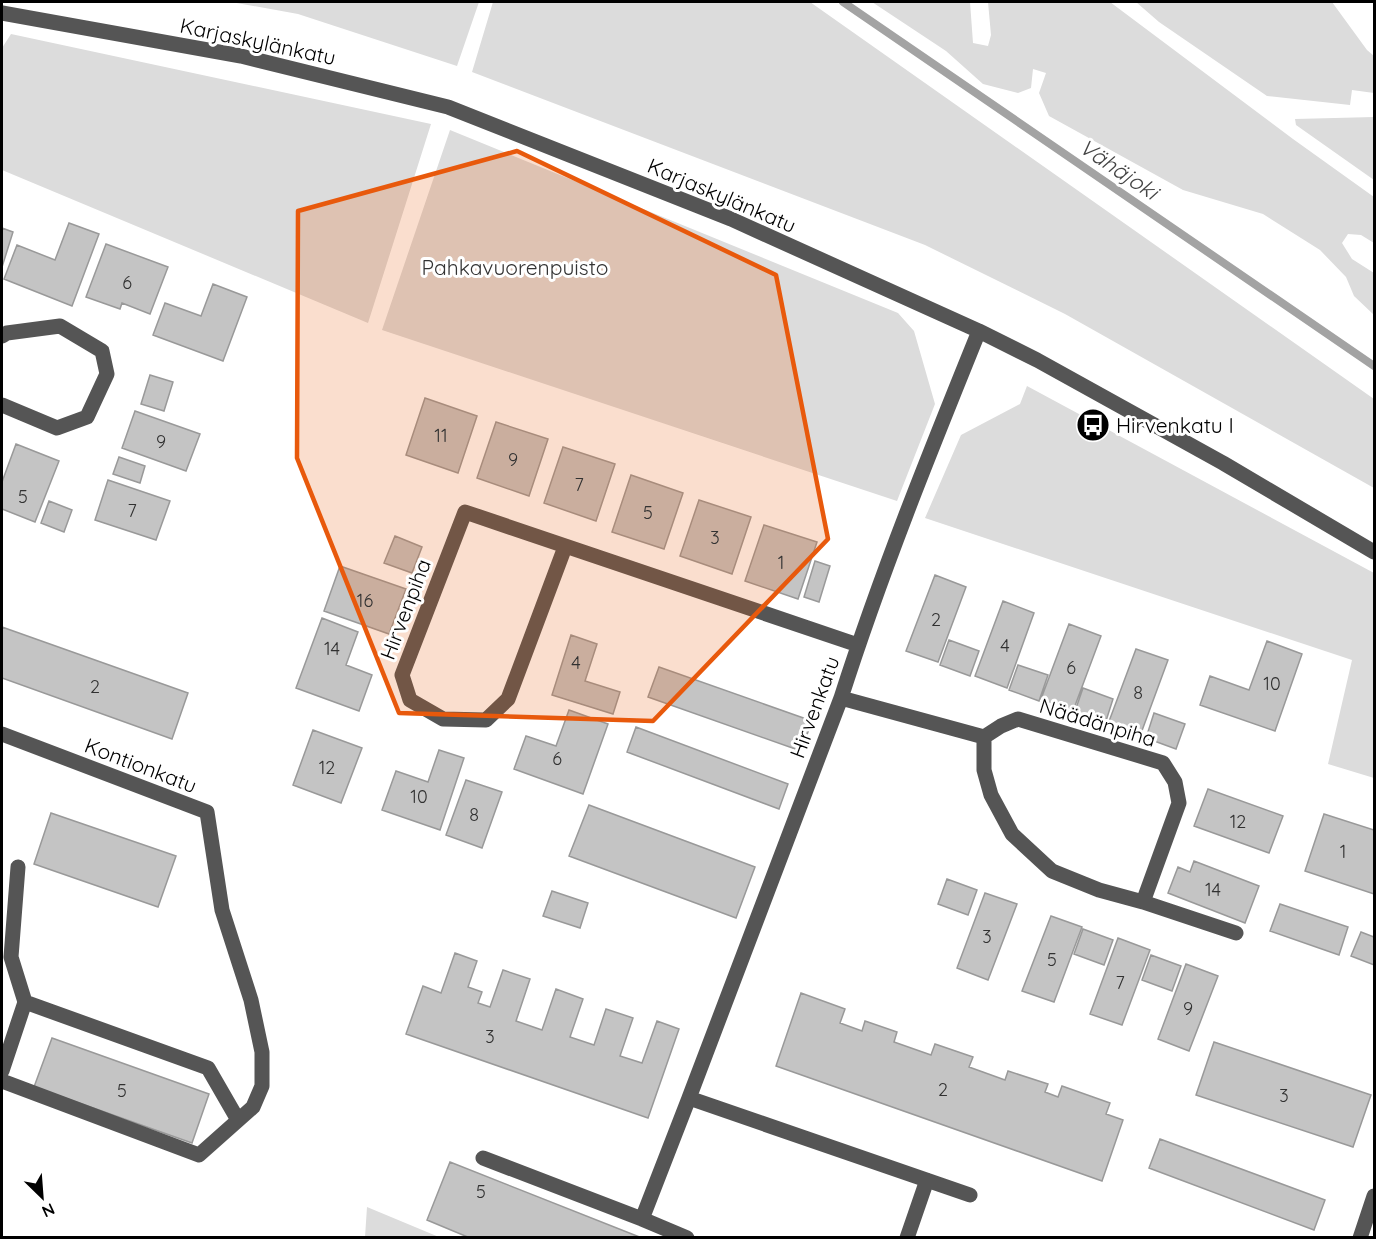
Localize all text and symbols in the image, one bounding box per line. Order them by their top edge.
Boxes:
street label: Karjaskylänkatu [178,12,338,70]
water label: Vähäjoki [1074,132,1166,207]
street label: Karjaskylänkatu [644,152,800,238]
park label: Pahkavuorenpuisto [422,254,608,280]
house number: 6 [122,271,132,294]
bus stop icon: Hirvenkatu I [1075,407,1111,443]
place label: Hirvenkatu I [1116,412,1234,438]
house number: 11 [434,424,448,447]
house number: 9 [156,430,166,453]
house number: 9 [508,448,518,471]
house number: 7 [574,473,584,496]
house number: 5 [18,485,28,508]
house number: 7 [127,499,137,522]
house number: 5 [643,501,653,524]
house number: 3 [710,526,720,549]
house number: 1 [778,551,784,574]
street label: Hirvenpiha [374,555,436,663]
house number: 16 [357,589,373,612]
house number: 2 [931,608,941,631]
house number: 4 [1000,634,1010,657]
house number: 14 [324,637,340,660]
house number: 4 [571,651,581,674]
street label: Hirvenkatu [784,652,844,762]
house number: 6 [1066,656,1076,679]
house number: 10 [1263,672,1281,695]
house number: 2 [90,675,100,698]
house number: 8 [1133,681,1143,704]
street label: Näädänpiha [1037,692,1159,752]
street label: Kontionkatu [81,732,201,798]
house number: 6 [552,747,562,770]
house number: 12 [319,756,335,779]
house number: 10 [410,785,428,808]
house number: 8 [469,803,479,826]
house number: 12 [1230,810,1246,833]
house number: 1 [1340,840,1346,863]
house number: 14 [1205,878,1221,901]
house number: 3 [982,925,992,948]
house number: 5 [1047,948,1057,971]
house number: 7 [1115,971,1125,994]
house number: 9 [1183,997,1193,1020]
house number: 3 [485,1025,495,1048]
house number: 2 [938,1078,948,1101]
house number: 5 [117,1079,127,1102]
house number: 3 [1279,1084,1289,1107]
north arrow [12,1167,72,1227]
house number: 5 [476,1180,486,1203]
text: N [39,1199,58,1222]

